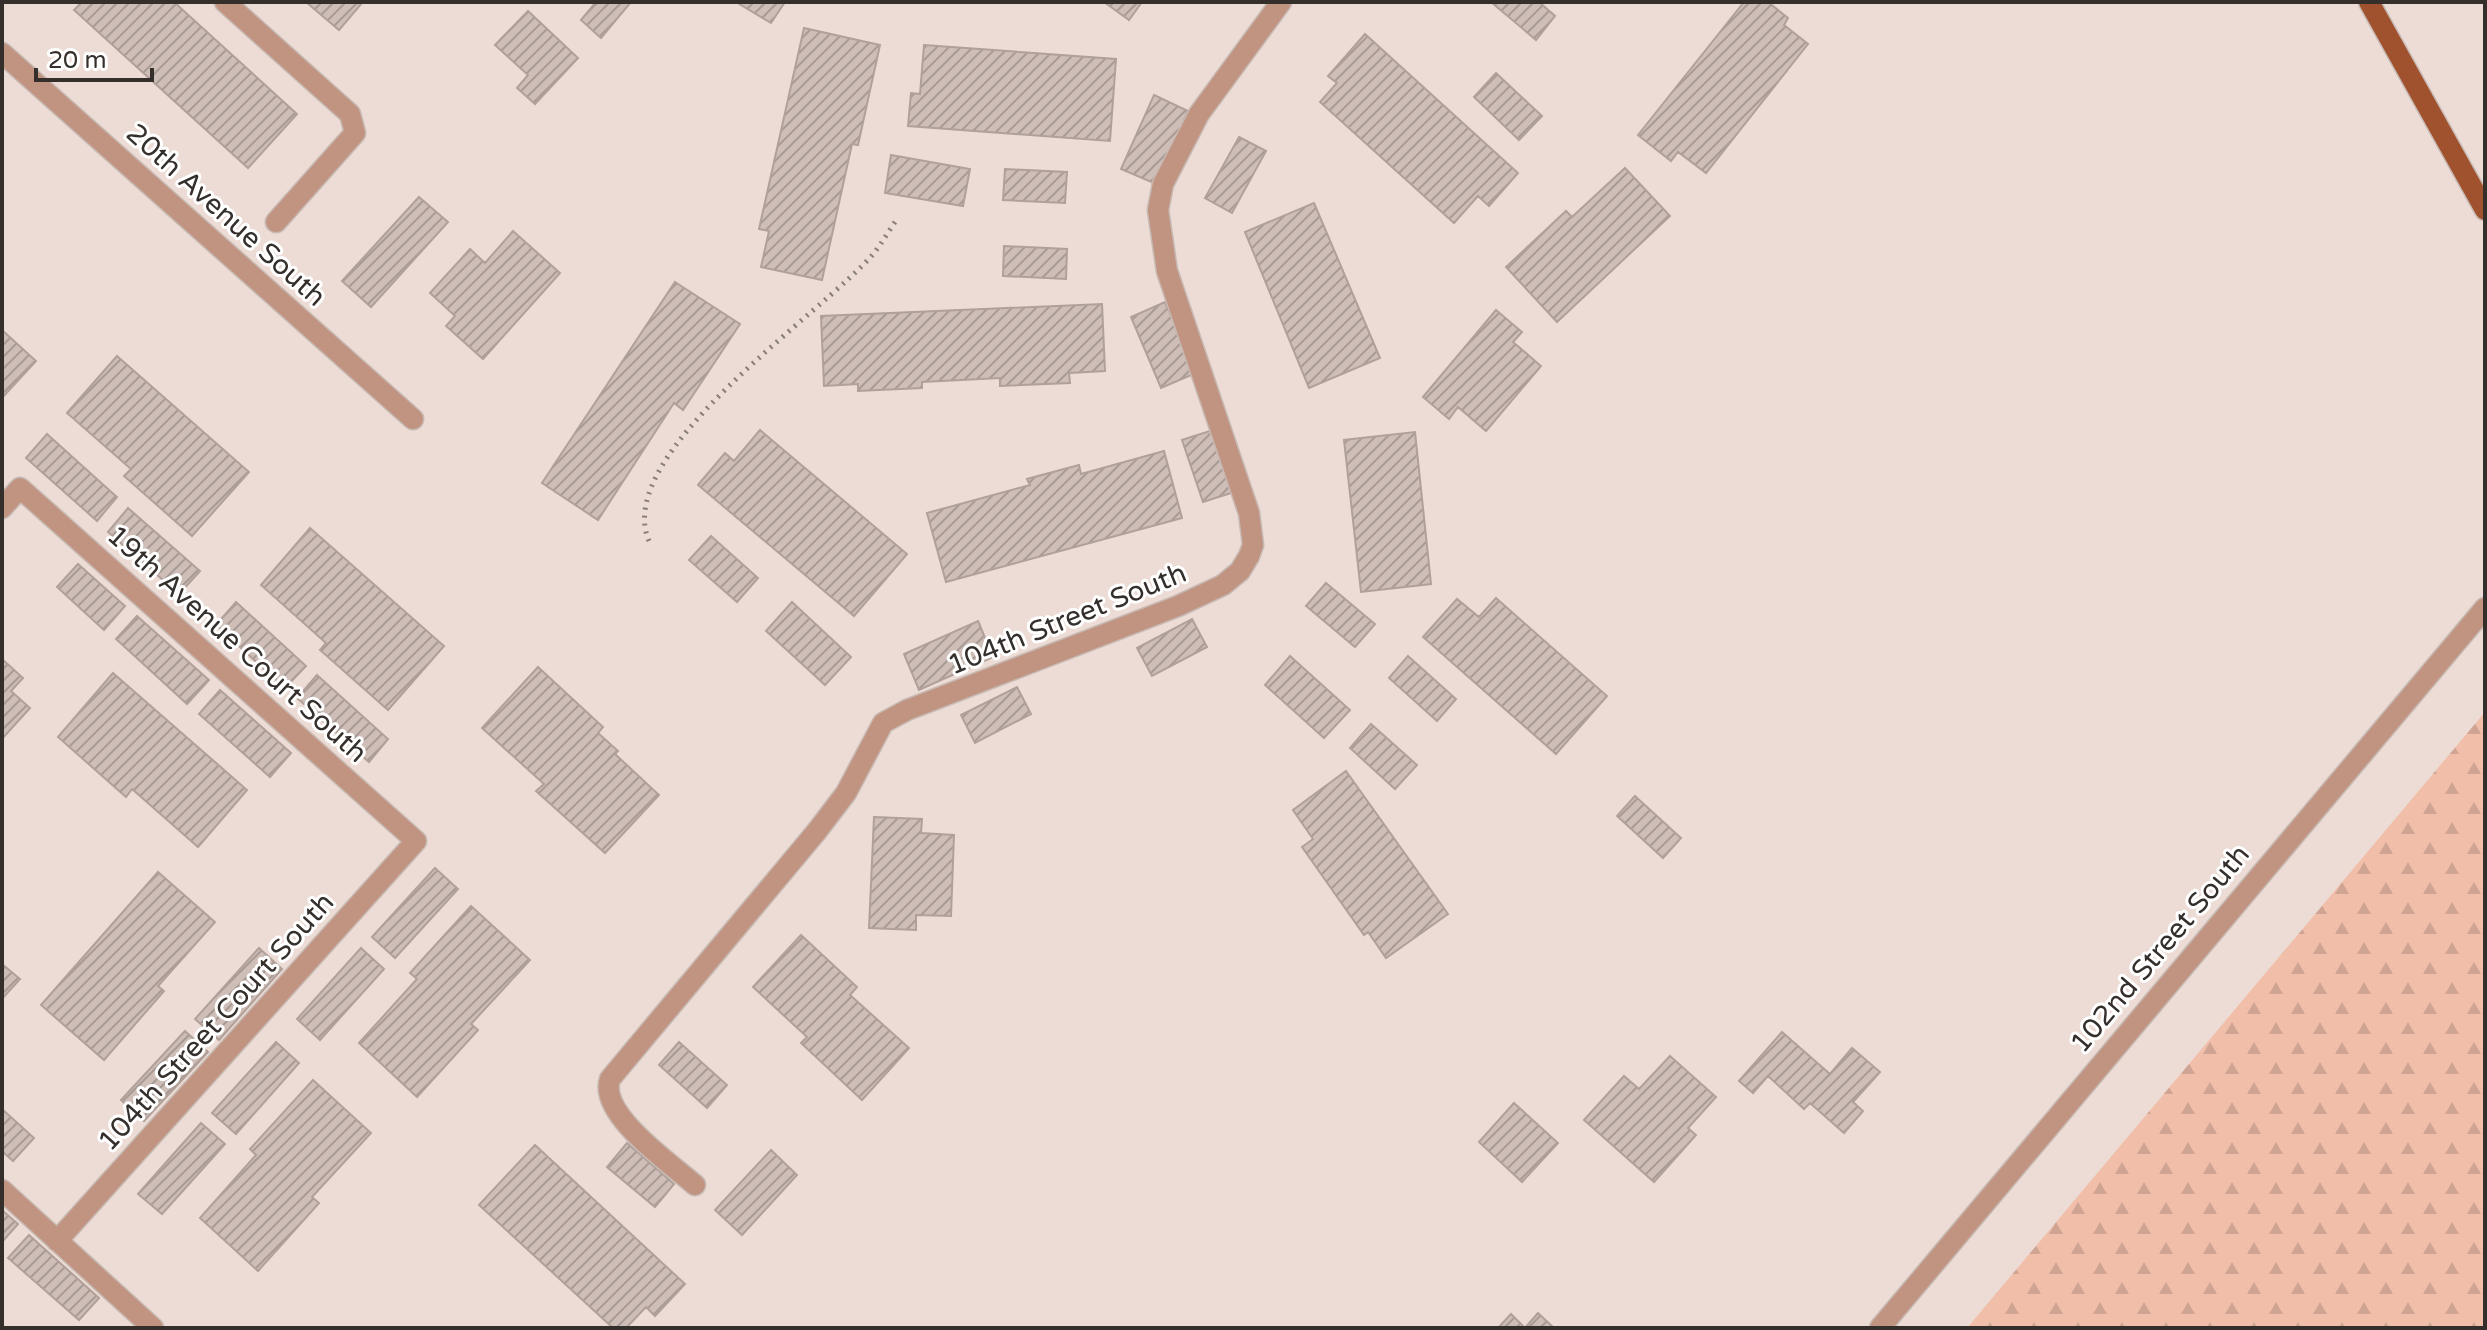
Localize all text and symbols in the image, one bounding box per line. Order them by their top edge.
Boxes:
scale bar [36,32,152,82]
text: 20 m [48,46,106,75]
street label: 20th Avenue South [119,116,333,314]
street label: 19th Avenue Court South [100,518,374,770]
street label: 104th Street South [943,556,1191,682]
street label: 102nd Street South [2063,838,2257,1060]
street label: 104th Street Court South [91,886,341,1158]

